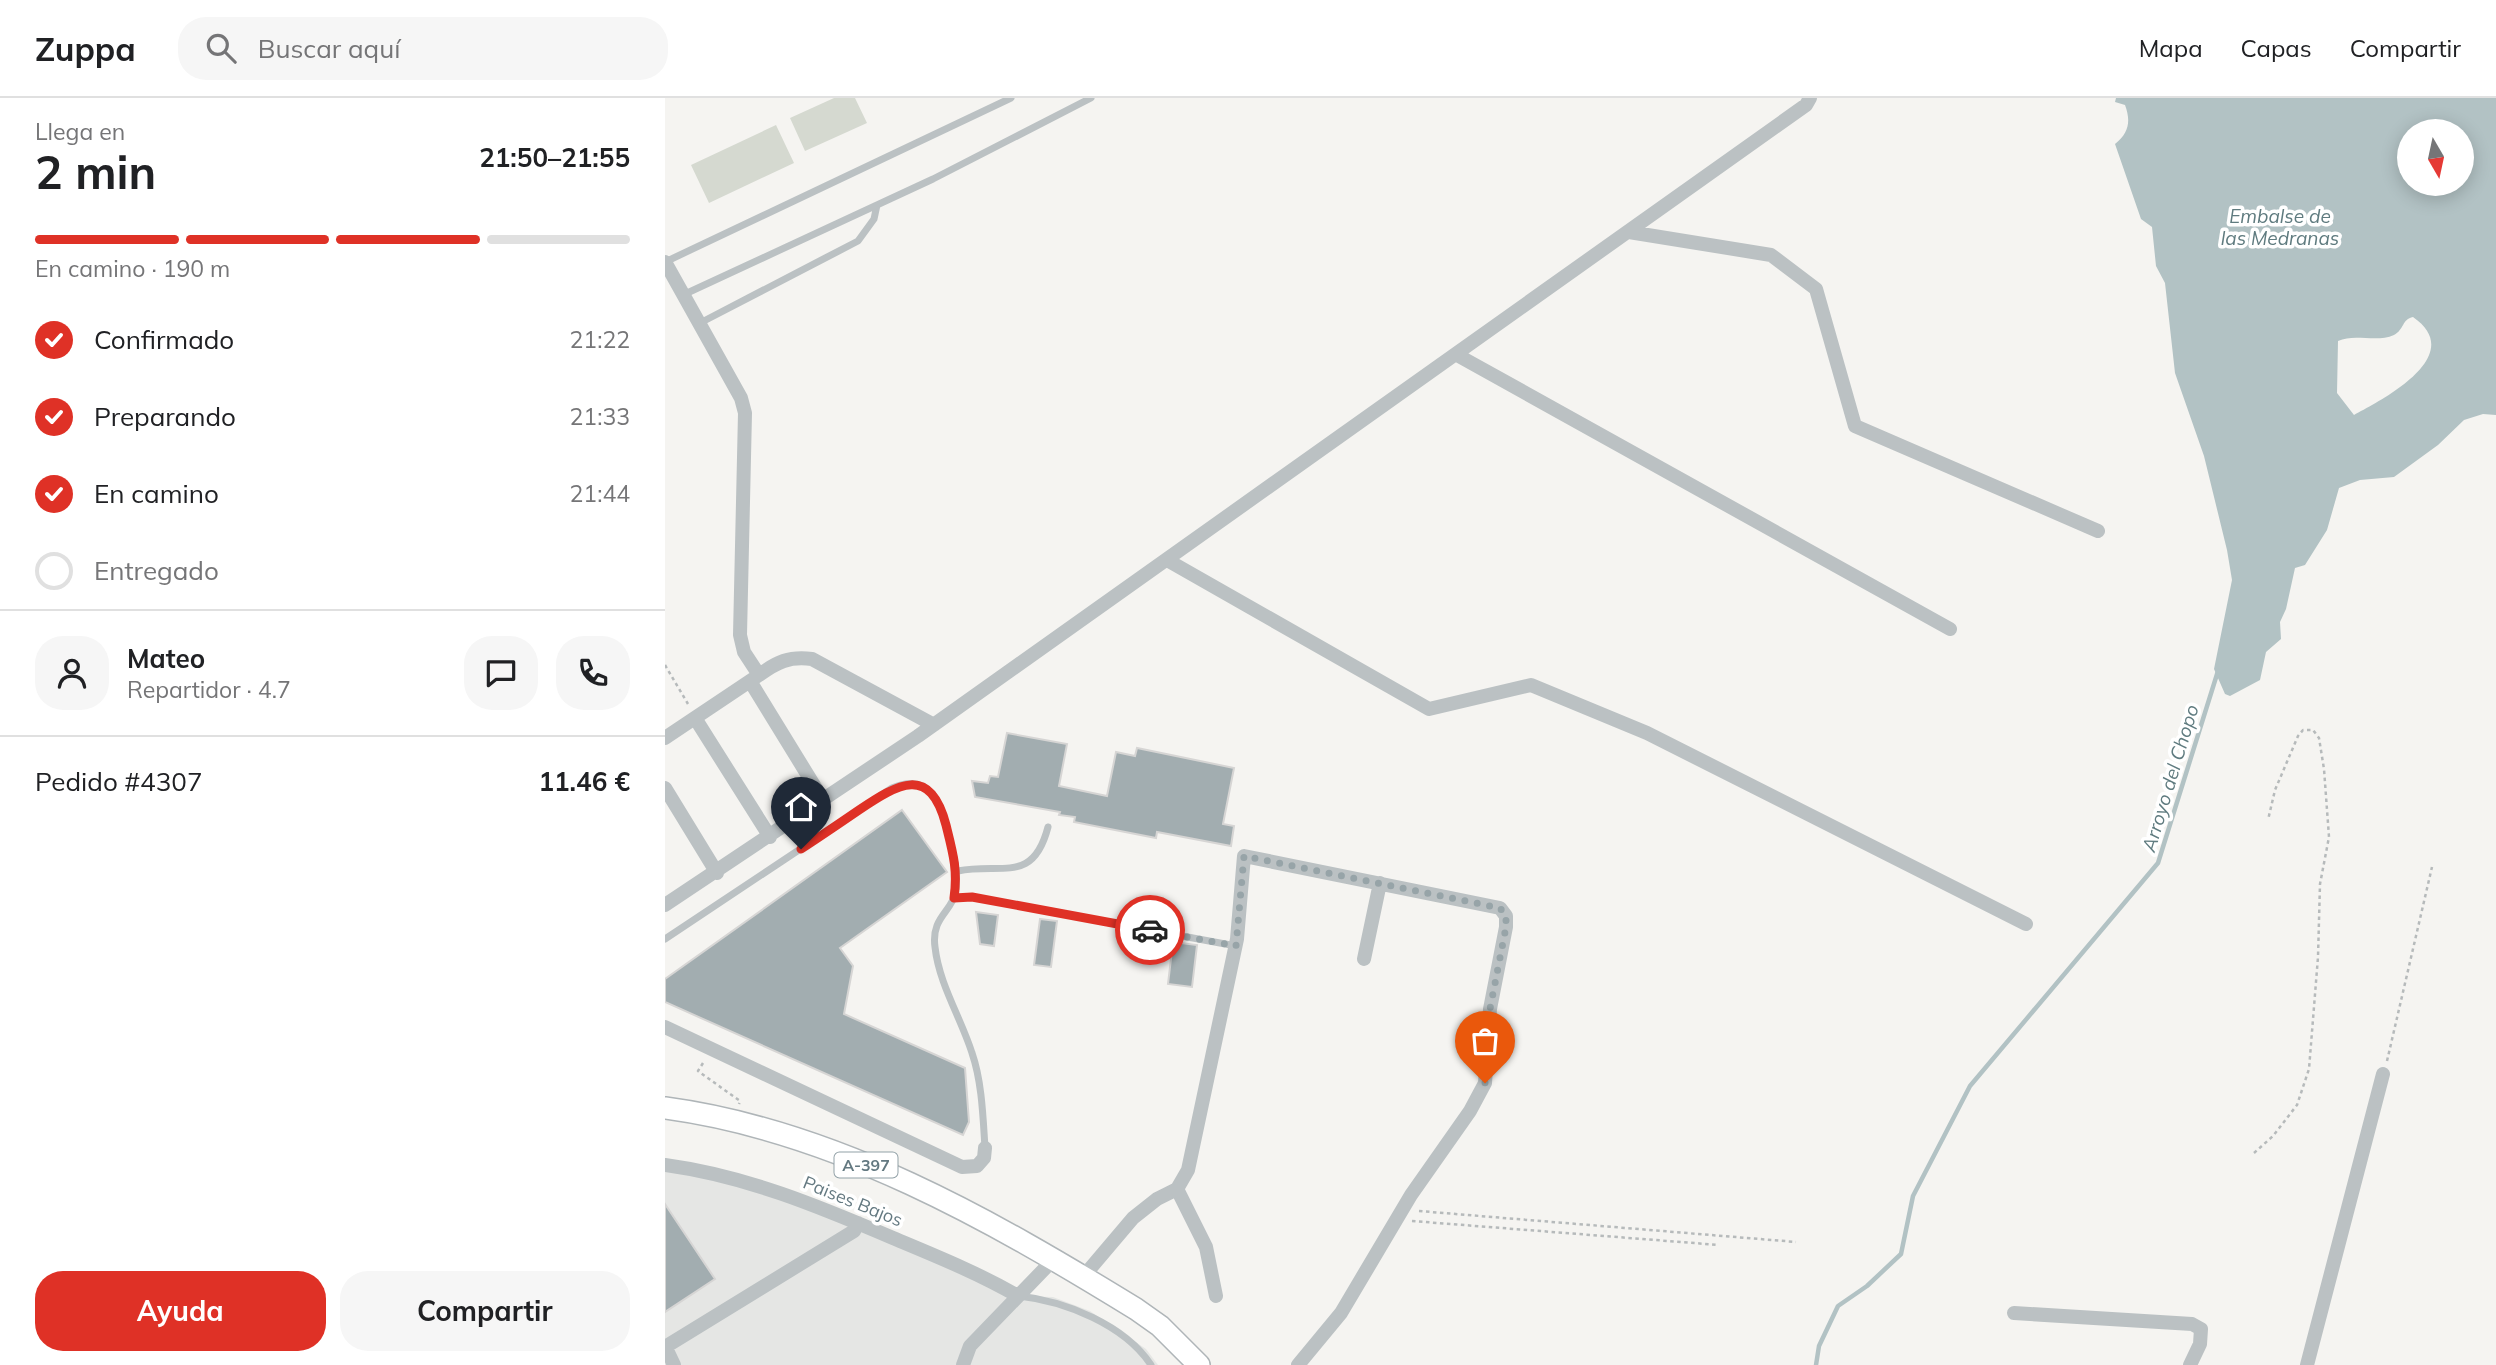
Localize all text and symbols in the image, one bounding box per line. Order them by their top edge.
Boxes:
search box [178,17,668,80]
text: Zuppa [35,28,136,69]
icon: search [202,29,240,67]
text: Buscar aquí [258,32,400,65]
text: Mapa [2139,33,2203,63]
text: Capas [2241,33,2312,63]
text: Compartir [2350,33,2461,63]
text: Llega en [35,117,125,146]
north arrow [2397,119,2475,196]
map controls [2397,119,2474,196]
text: 21:50–21:55 [479,141,630,174]
text: 2 min [35,143,156,201]
water label: Embalse de las Medranas [2221,204,2339,250]
text: En camino · 190 m [35,254,230,283]
icon: check [35,321,73,359]
text: Confirmado [94,323,234,356]
text: 21:22 [570,325,630,354]
icon: check [35,398,73,436]
text: Preparando [94,400,236,433]
text: 21:33 [570,402,630,431]
icon: check [35,475,73,513]
text: En camino [94,477,219,510]
text: 21:44 [570,479,630,508]
text: Entregado [94,554,219,587]
button: person [35,636,109,710]
button: chat [464,636,538,710]
button: phone [556,636,630,710]
text: Mateo [127,642,205,675]
text: Repartidor · 4.7 [127,675,291,704]
water label: Arroyo del Chopo [2136,701,2204,855]
text: Pedido #4307 [35,765,203,798]
text: 11.46 € [538,765,630,798]
pin [771,777,831,849]
icon: home [782,788,820,826]
courier [1115,895,1185,965]
icon: car [1131,911,1169,949]
pin [1455,1011,1515,1083]
icon: bag [1466,1022,1504,1060]
road number: A-397 [835,1152,897,1177]
street label: Paises Bajos [800,1171,906,1231]
button: Ayuda [35,1271,326,1351]
button: Compartir [340,1271,630,1351]

